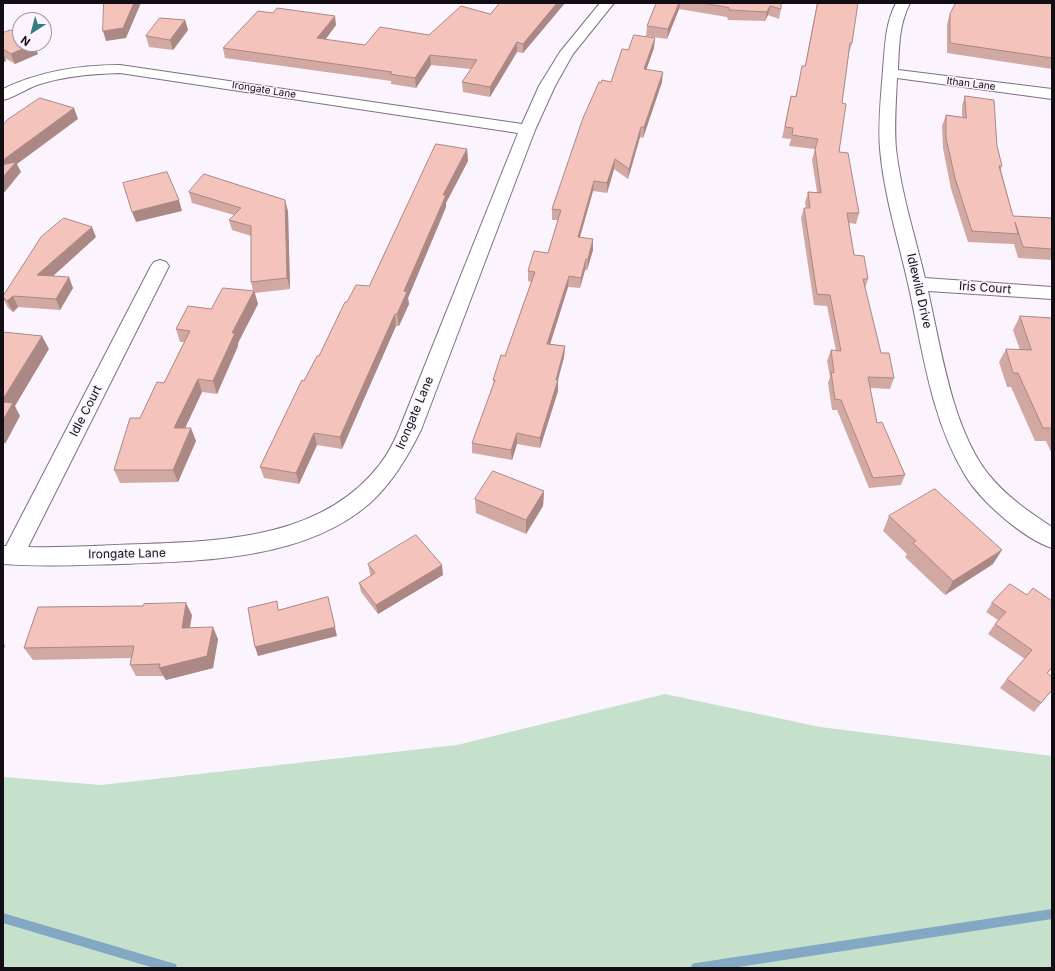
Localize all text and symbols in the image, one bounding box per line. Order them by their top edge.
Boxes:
north arrow [12,12,52,52]
text: N [18,33,33,49]
street label: Ithan Lane [946,75,996,93]
street label: Irongate Lane [231,79,297,101]
street label: Idlewild Drive [903,252,935,330]
street label: Iris Court [958,279,1012,297]
street label: Irongate Lane [393,374,437,452]
street label: Idle Court [67,383,105,439]
street label: Irongate Lane [88,546,166,562]

